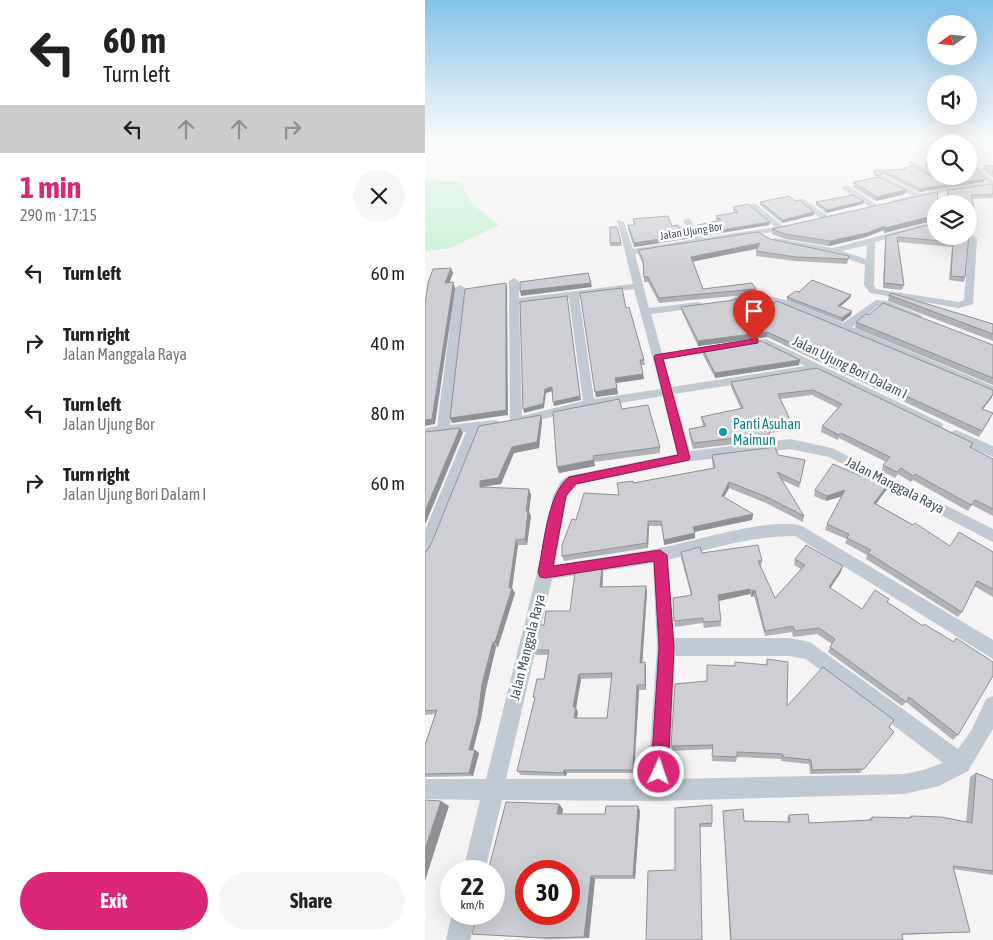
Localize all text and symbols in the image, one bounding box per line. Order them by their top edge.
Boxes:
north arrow [927,15,977,65]
map controls [927,15,977,245]
icon: left [20,20,85,85]
text: 60 m [103,20,166,60]
text: Turn left [103,61,170,87]
button: sound [927,75,977,125]
icon: left [119,115,147,143]
icon: ahead [172,115,200,143]
icon: ahead [225,115,253,143]
icon: right [278,115,306,143]
button: search [927,135,977,185]
text: 1 min [20,170,81,204]
button: close [353,170,405,222]
button: layers [927,195,977,245]
text: 290 m · 17:15 [20,206,97,224]
street label: Jalan Ujung Bor [659,220,724,242]
icon: left [20,259,48,287]
text: Turn left [63,262,121,284]
text: 60 m [371,262,405,284]
pin [733,290,775,341]
icon: arrive [740,297,768,325]
text: Turn right [63,323,130,345]
icon: right [20,329,48,357]
text: 40 m [371,332,405,354]
street label: Jalan Ujung Bori Dalam I [790,332,910,402]
text: Jalan Manggala Raya [63,345,187,363]
text: Turn left [63,393,121,415]
icon: left [20,399,48,427]
text: 80 m [371,402,405,424]
text: Jalan Ujung Bor [63,415,155,433]
place label: Panti Asuhan Maimun [733,416,801,448]
marker: Panti Asuhan Maimun [717,426,729,438]
street label: Jalan Manggala Raya [843,453,947,517]
text: Turn right [63,463,130,485]
icon: right [20,469,48,497]
text: 60 m [371,472,405,494]
text: Jalan Ujung Bori Dalam I [63,485,206,503]
street label: Jalan Manggala Raya [506,592,548,702]
position arrow [632,745,684,797]
speed limit sign: 30 [515,860,580,925]
button: Exit [20,872,208,930]
button: Share [218,872,405,930]
text: 22 [461,872,484,900]
text: km/h [461,898,484,912]

